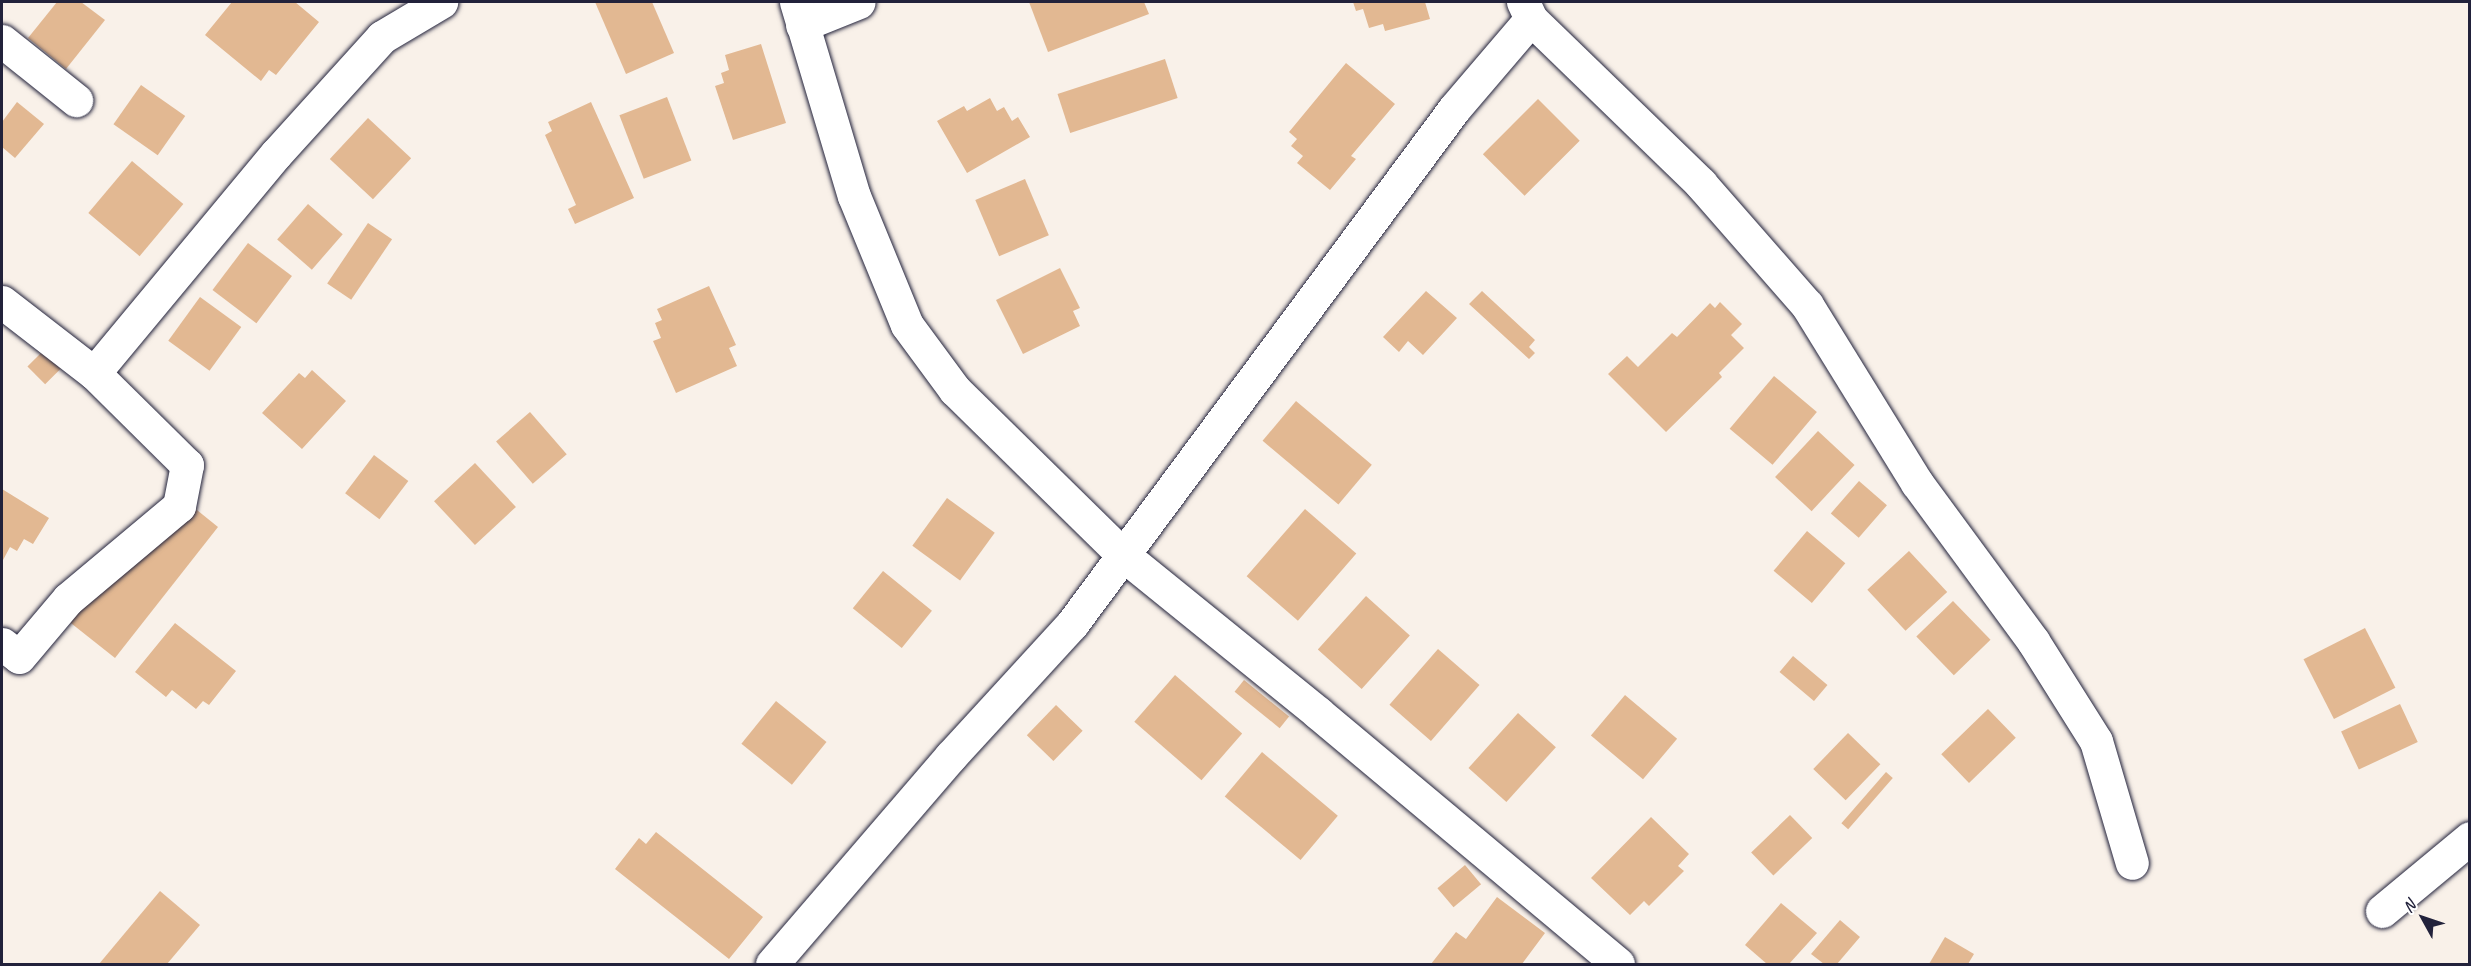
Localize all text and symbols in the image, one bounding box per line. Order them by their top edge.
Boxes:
north arrow [2393,888,2453,948]
text: N [2398,896,2420,917]

